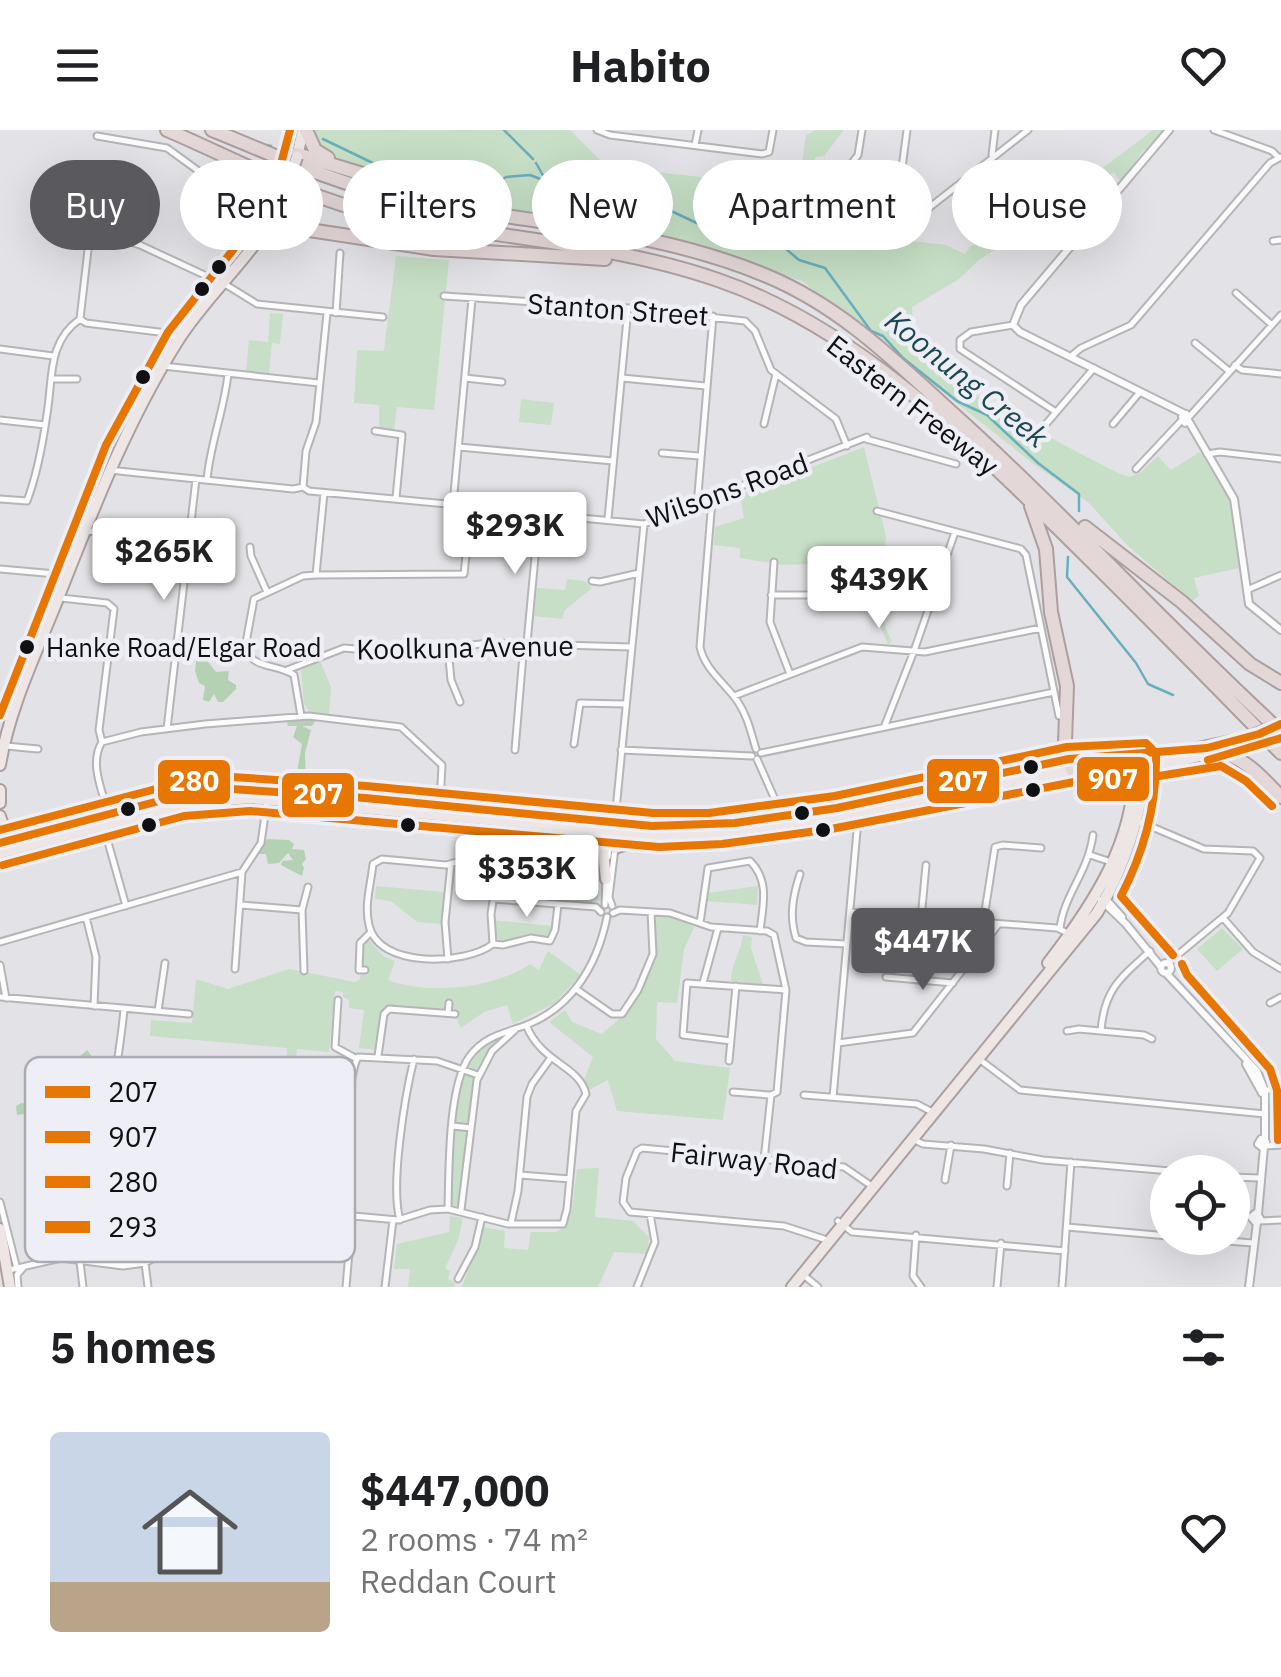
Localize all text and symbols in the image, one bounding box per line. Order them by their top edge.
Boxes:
text: Habito [570,36,711,94]
icon: menu [50,38,105,93]
icon: heart [1176,38,1231,93]
chip: Buy [30,160,160,250]
chip: Rent [180,160,323,250]
chip: Filters [343,160,512,250]
chip: New [532,160,673,250]
chip: Apartment [693,160,932,250]
chip: House [952,160,1122,250]
unlabelled marker [209,257,229,277]
unlabelled marker [192,279,212,299]
street label: Stanton Street [526,284,710,334]
water label: Koonung Creek [878,300,1057,456]
street label: Eastern Freeway [819,326,1007,484]
unlabelled marker [133,367,153,387]
street label: Wilsons Road [641,444,813,536]
pin: $293K [445,492,585,577]
text: $293K [465,503,565,545]
pin: $265K [94,518,234,603]
text: $265K [114,529,214,571]
pin: $439K [809,546,949,631]
text: $439K [829,557,929,599]
street label: Koolkuna Avenue [356,627,574,667]
place label: Hanke Road/Elgar Road [46,630,322,664]
marker: Hanke Road/Elgar Road [17,637,37,657]
line badge: 907 [1075,755,1151,803]
line badge: 207 [925,757,1001,805]
unlabelled marker [1021,757,1041,777]
line badge: 280 [156,758,232,806]
text: 907 [1088,760,1138,797]
text: 280 [169,762,219,799]
text: 207 [938,762,988,799]
line badge: 207 [280,771,356,819]
text: 207 [293,775,343,812]
unlabelled marker [1023,780,1043,800]
unlabelled marker [118,799,138,819]
unlabelled marker [792,803,812,823]
unlabelled marker [139,815,159,835]
unlabelled marker [398,815,418,835]
unlabelled marker [813,820,833,840]
pin: $353K [457,835,597,920]
text: $353K [477,846,577,888]
pin: $447K [853,908,993,993]
text: $447K [873,919,973,961]
legend [25,1057,355,1262]
text: 207 [108,1073,158,1110]
text: 907 [108,1118,158,1155]
street label: Fairway Road [669,1133,839,1187]
map controls [1150,1155,1250,1255]
button: locate [1150,1155,1250,1255]
text: 280 [108,1163,158,1200]
text: 293 [108,1208,158,1245]
text: 5 homes [50,1320,216,1375]
icon: filters [1176,1320,1231,1375]
text: $447,000 [360,1463,549,1518]
icon: home [130,1472,250,1592]
icon: heart [1176,1505,1231,1560]
text: 2 rooms · 74 m² [360,1518,588,1560]
text: Reddan Court [360,1560,557,1602]

